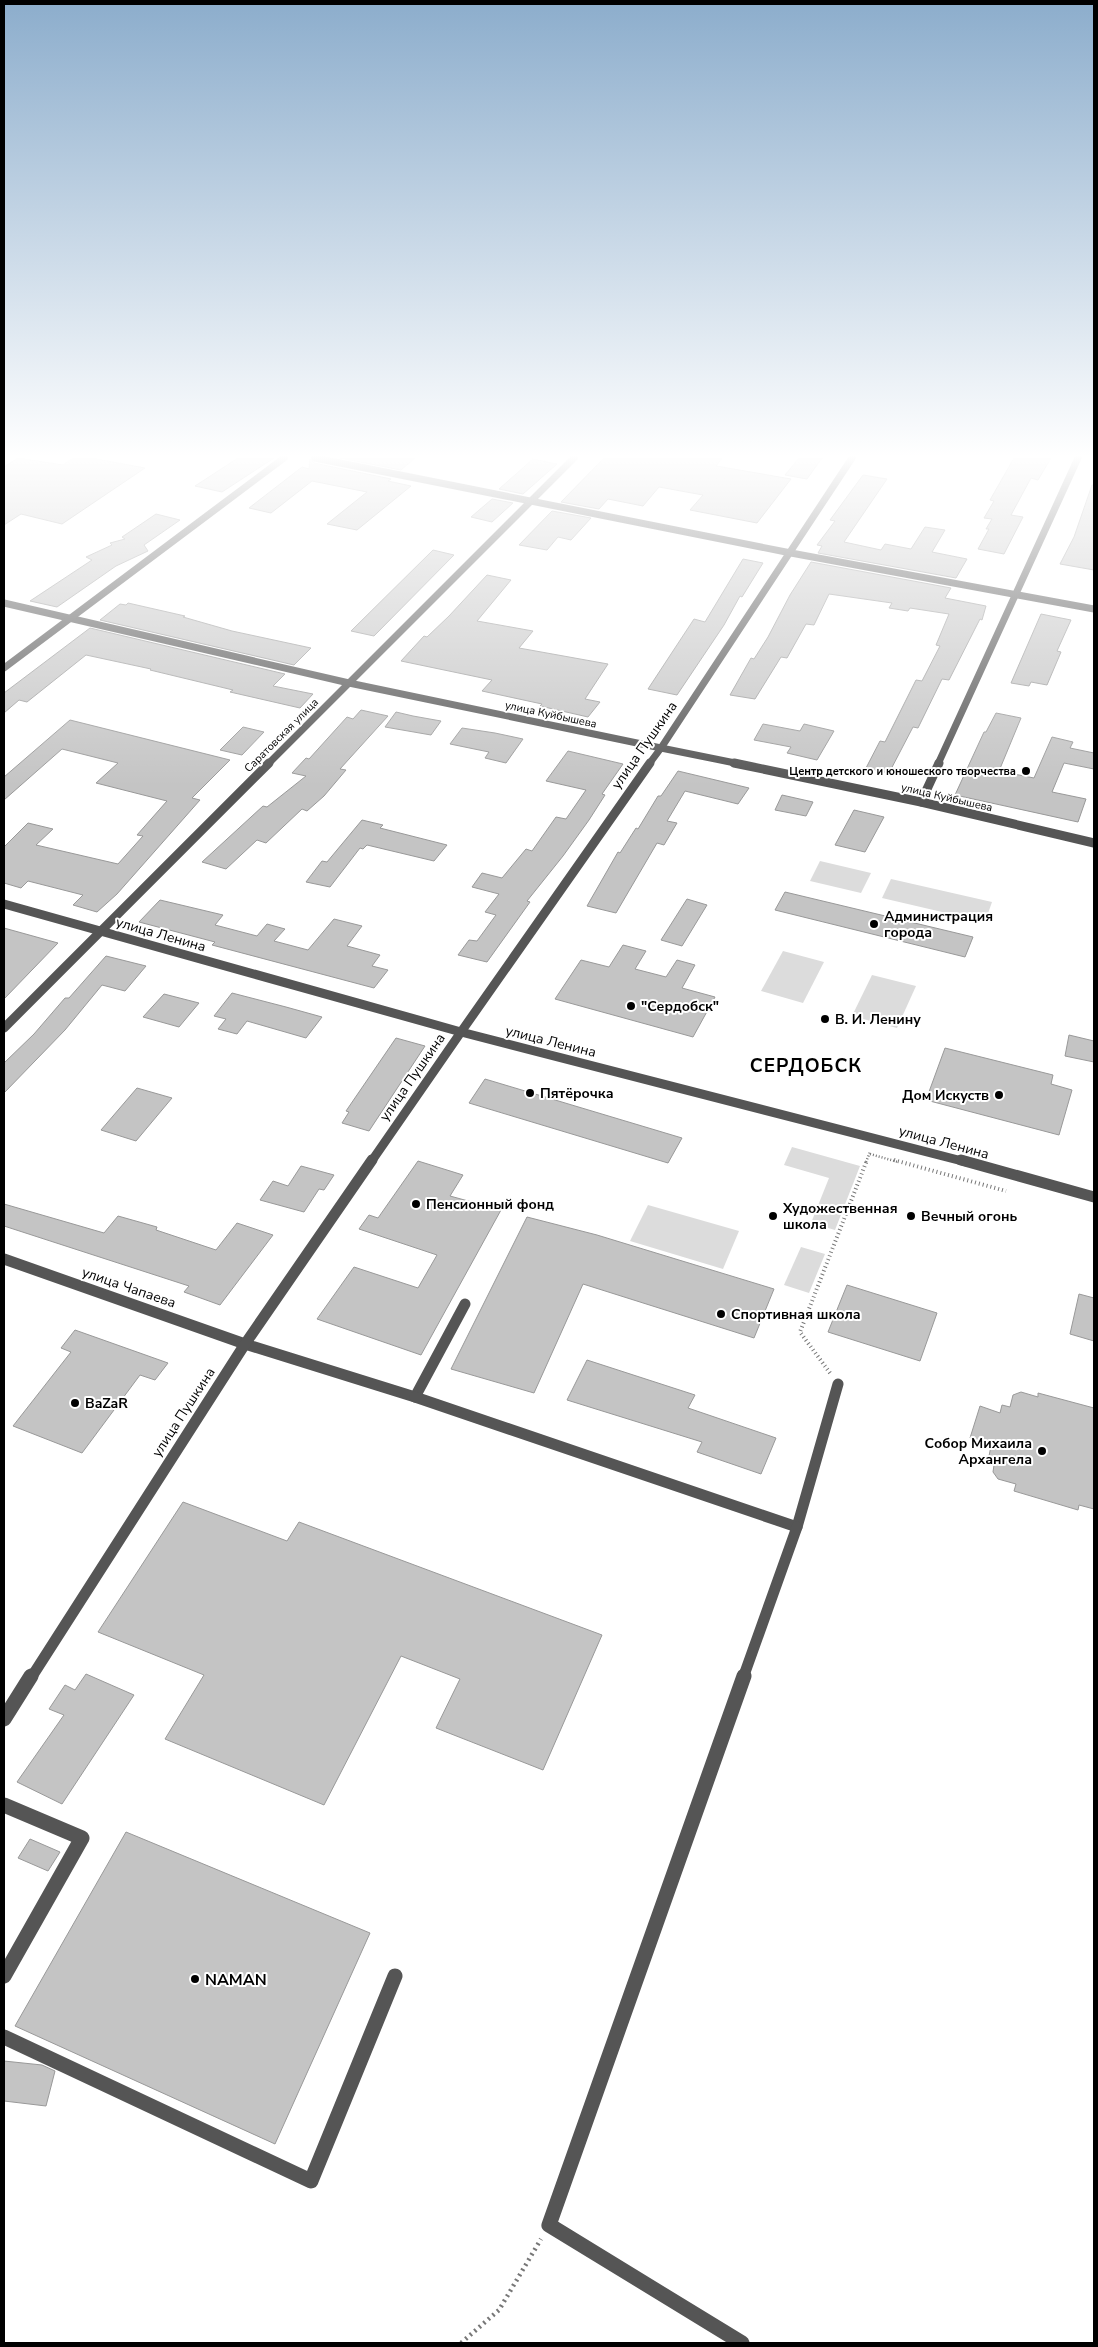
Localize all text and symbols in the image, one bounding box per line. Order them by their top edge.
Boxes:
street label: Саратовская улица [241,695,322,776]
street label: улица Куйбышева [504,697,598,732]
street label: улица Пушкина [607,698,682,793]
place label: Центр детского и юношеского творчества [789,764,1016,779]
marker: Центр детского и юношеского творчества [1020,765,1032,777]
street label: улица Куйбышева [900,780,994,815]
place label: Администрация города [884,907,993,942]
street label: улица Ленина [114,913,208,956]
marker: Администрация города [868,918,880,930]
place label: "Сердобск" [641,997,719,1016]
marker: "Сердобск" [625,1000,637,1012]
place label: В. И. Ленину [835,1010,921,1029]
marker: В. И. Ленину [819,1013,831,1025]
street label: улица Ленина [504,1021,598,1062]
street label: улица Пушкина [375,1030,450,1125]
district label: СЕРДОБСК [750,1053,862,1079]
place label: Пятёрочка [540,1084,614,1103]
place label: Дом Искуств [902,1086,989,1105]
marker: Пятёрочка [524,1087,536,1099]
marker: Дом Искуств [993,1089,1005,1101]
street label: улица Ленина [897,1121,991,1164]
place label: Пенсионный фонд [426,1195,554,1214]
marker: Пенсионный фонд [410,1198,422,1210]
place label: Художественная школа [782,1199,898,1234]
place label: Вечный огонь [921,1207,1017,1226]
marker: Художественная школа [767,1210,779,1222]
marker: Вечный огонь [905,1210,917,1222]
street label: улица Чапаева [79,1263,178,1312]
place label: Спортивная школа [731,1305,861,1324]
marker: Спортивная школа [715,1308,727,1320]
street label: улица Пушкина [147,1364,219,1461]
place label: BaZaR [85,1394,128,1413]
marker: BaZaR [69,1397,81,1409]
place label: Собор Михаила Архангела [925,1434,1032,1469]
marker: Собор Михаила Архангела [1036,1445,1048,1457]
place label: NAMAN [205,1969,267,1991]
marker: NAMAN [189,1973,201,1985]

